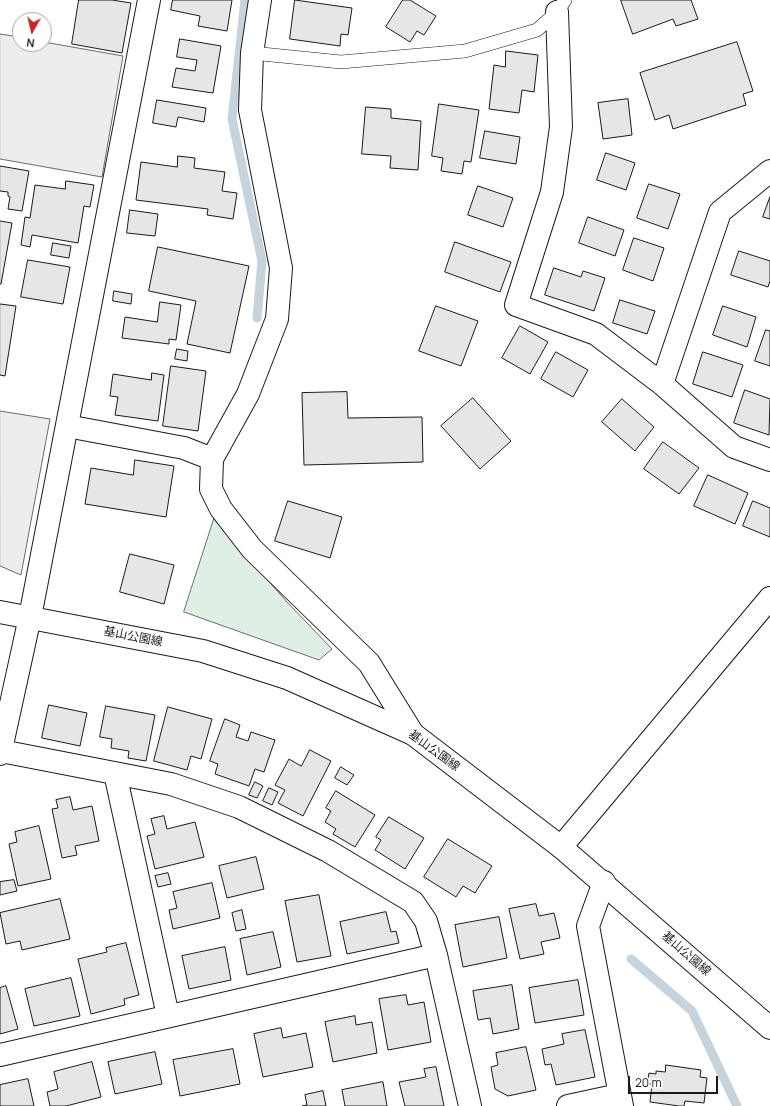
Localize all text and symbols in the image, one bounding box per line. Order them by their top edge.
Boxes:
north arrow [12,12,52,52]
text: N [25,35,35,51]
street label: 基山公園線 [102,624,164,650]
street label: 基山公園線 [405,728,463,774]
street label: 基山公園線 [659,929,713,979]
scale bar [630,1068,720,1094]
text: 20 m [635,1074,662,1091]

